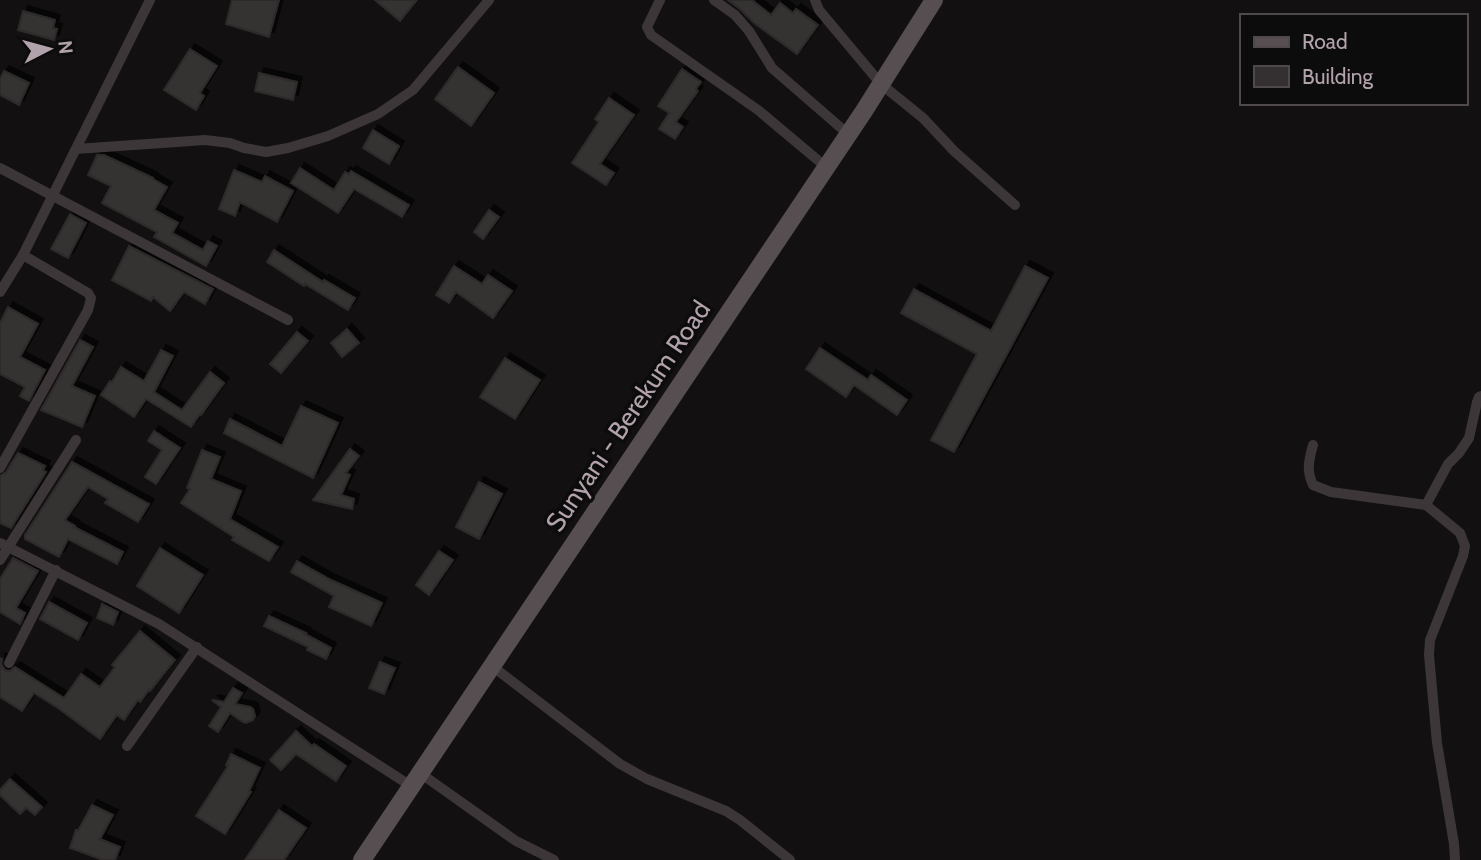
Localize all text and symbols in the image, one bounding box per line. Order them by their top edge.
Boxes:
north arrow [14,14,84,84]
legend [1240,14,1467,105]
text: Road [1302,29,1348,54]
text: N [53,39,78,55]
text: Building [1302,64,1374,89]
street label: Sunyani - Berekum Road [539,295,717,537]

